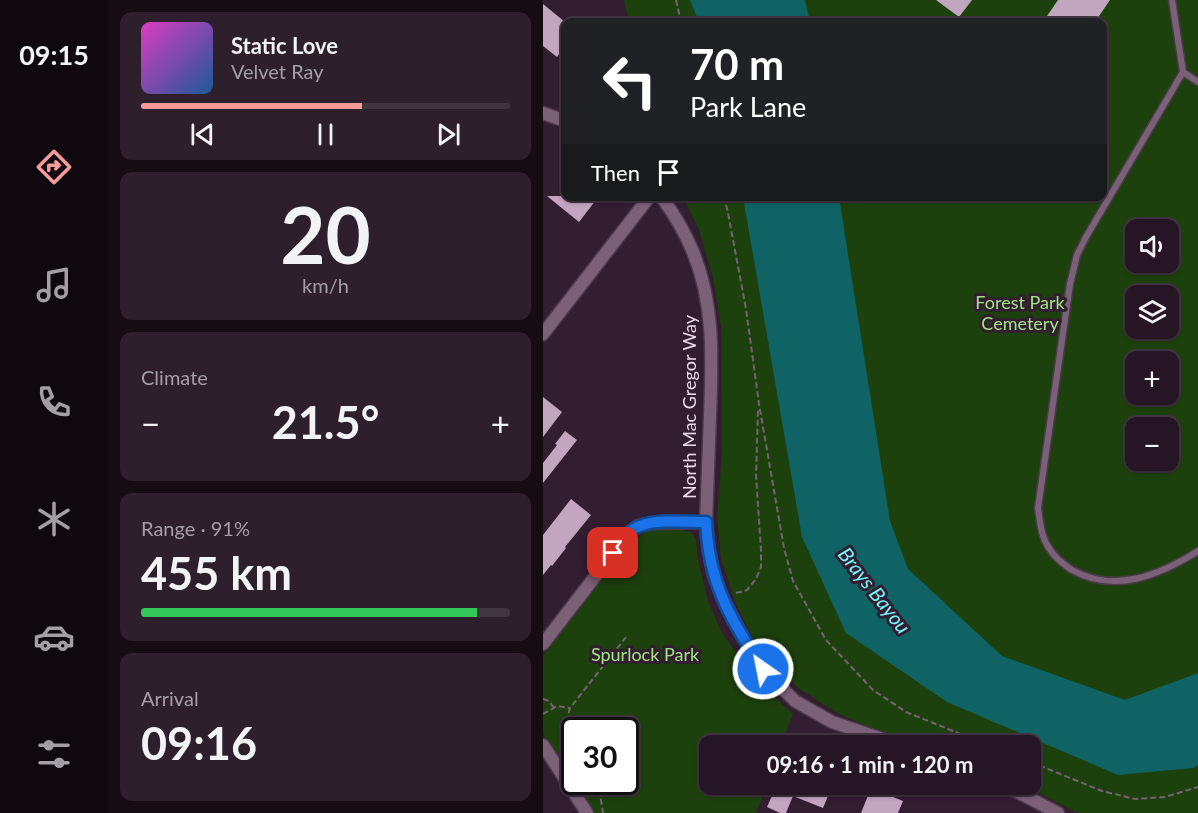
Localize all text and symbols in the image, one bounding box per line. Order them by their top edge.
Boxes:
text: Static Love [231,32,338,59]
text: 09:15 [19,38,89,71]
text: 70 m [690,39,784,89]
icon: left [591,42,669,120]
text: Velvet Ray [231,59,324,83]
text: Park Lane [690,90,806,123]
icon: previous [186,118,219,151]
icon: pause [309,118,342,151]
icon: next [432,118,465,151]
icon: directions [33,146,75,188]
icon: arrive [652,156,685,189]
text: Then [591,159,640,186]
text: 20 [280,187,371,281]
map controls [1125,219,1179,471]
button: sound [1125,219,1179,273]
icon: music [33,264,75,306]
text: km/h [302,273,349,297]
button: layers [1125,285,1179,339]
park label: Forest Park Cemetery [975,291,1066,334]
street label: North Mac Gregor Way [678,314,700,499]
button: + [1125,351,1179,405]
text: Climate [141,365,208,389]
icon: phone [33,381,75,423]
text: 21.5° [272,395,379,449]
text: − [141,403,160,443]
text: + [491,403,510,443]
button: − [1125,417,1179,471]
icon: climate [33,498,75,540]
text: Range · 91% [141,516,250,540]
pin [587,527,638,578]
icon: arrive [596,536,629,569]
water label: Brays Bayou [834,542,916,638]
text: 455 km [141,546,292,600]
icon: car [33,616,75,658]
position arrow [731,637,795,701]
park label: Spurlock Park [591,643,700,665]
text: Arrival [141,686,199,710]
text: 09:16 [141,716,257,770]
speed limit sign: 30 [561,717,639,795]
icon: filters [33,733,75,775]
text: 09:16 · 1 min · 120 m [767,751,973,778]

